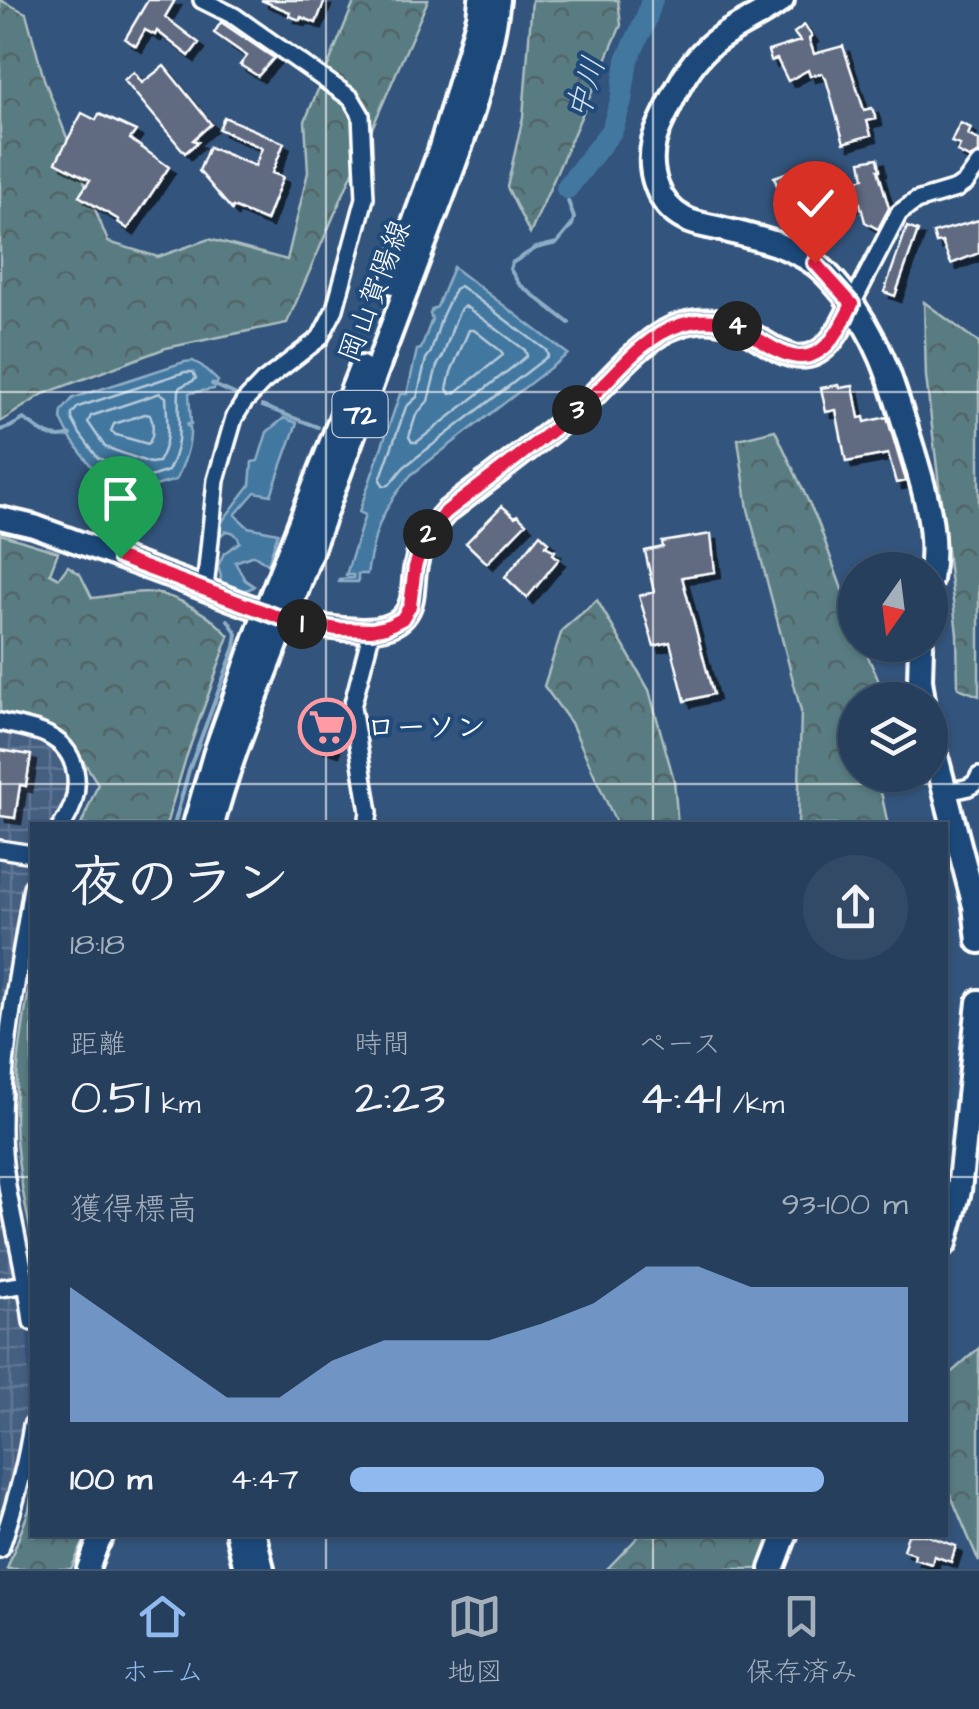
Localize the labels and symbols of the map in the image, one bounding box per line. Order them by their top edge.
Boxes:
water label: 中川 [556,51,617,126]
pin [773,161,858,264]
street label: 岡山賀陽線 [328,214,421,369]
pin: 4 [712,301,762,351]
pin: 3 [552,385,602,435]
road number: 72 [332,391,388,437]
pin [78,456,163,559]
pin: 2 [403,509,453,559]
north arrow [838,552,948,662]
pin: 1 [277,599,327,649]
supermarket icon: ローソン [297,697,357,757]
place label: ローソン [366,707,486,749]

